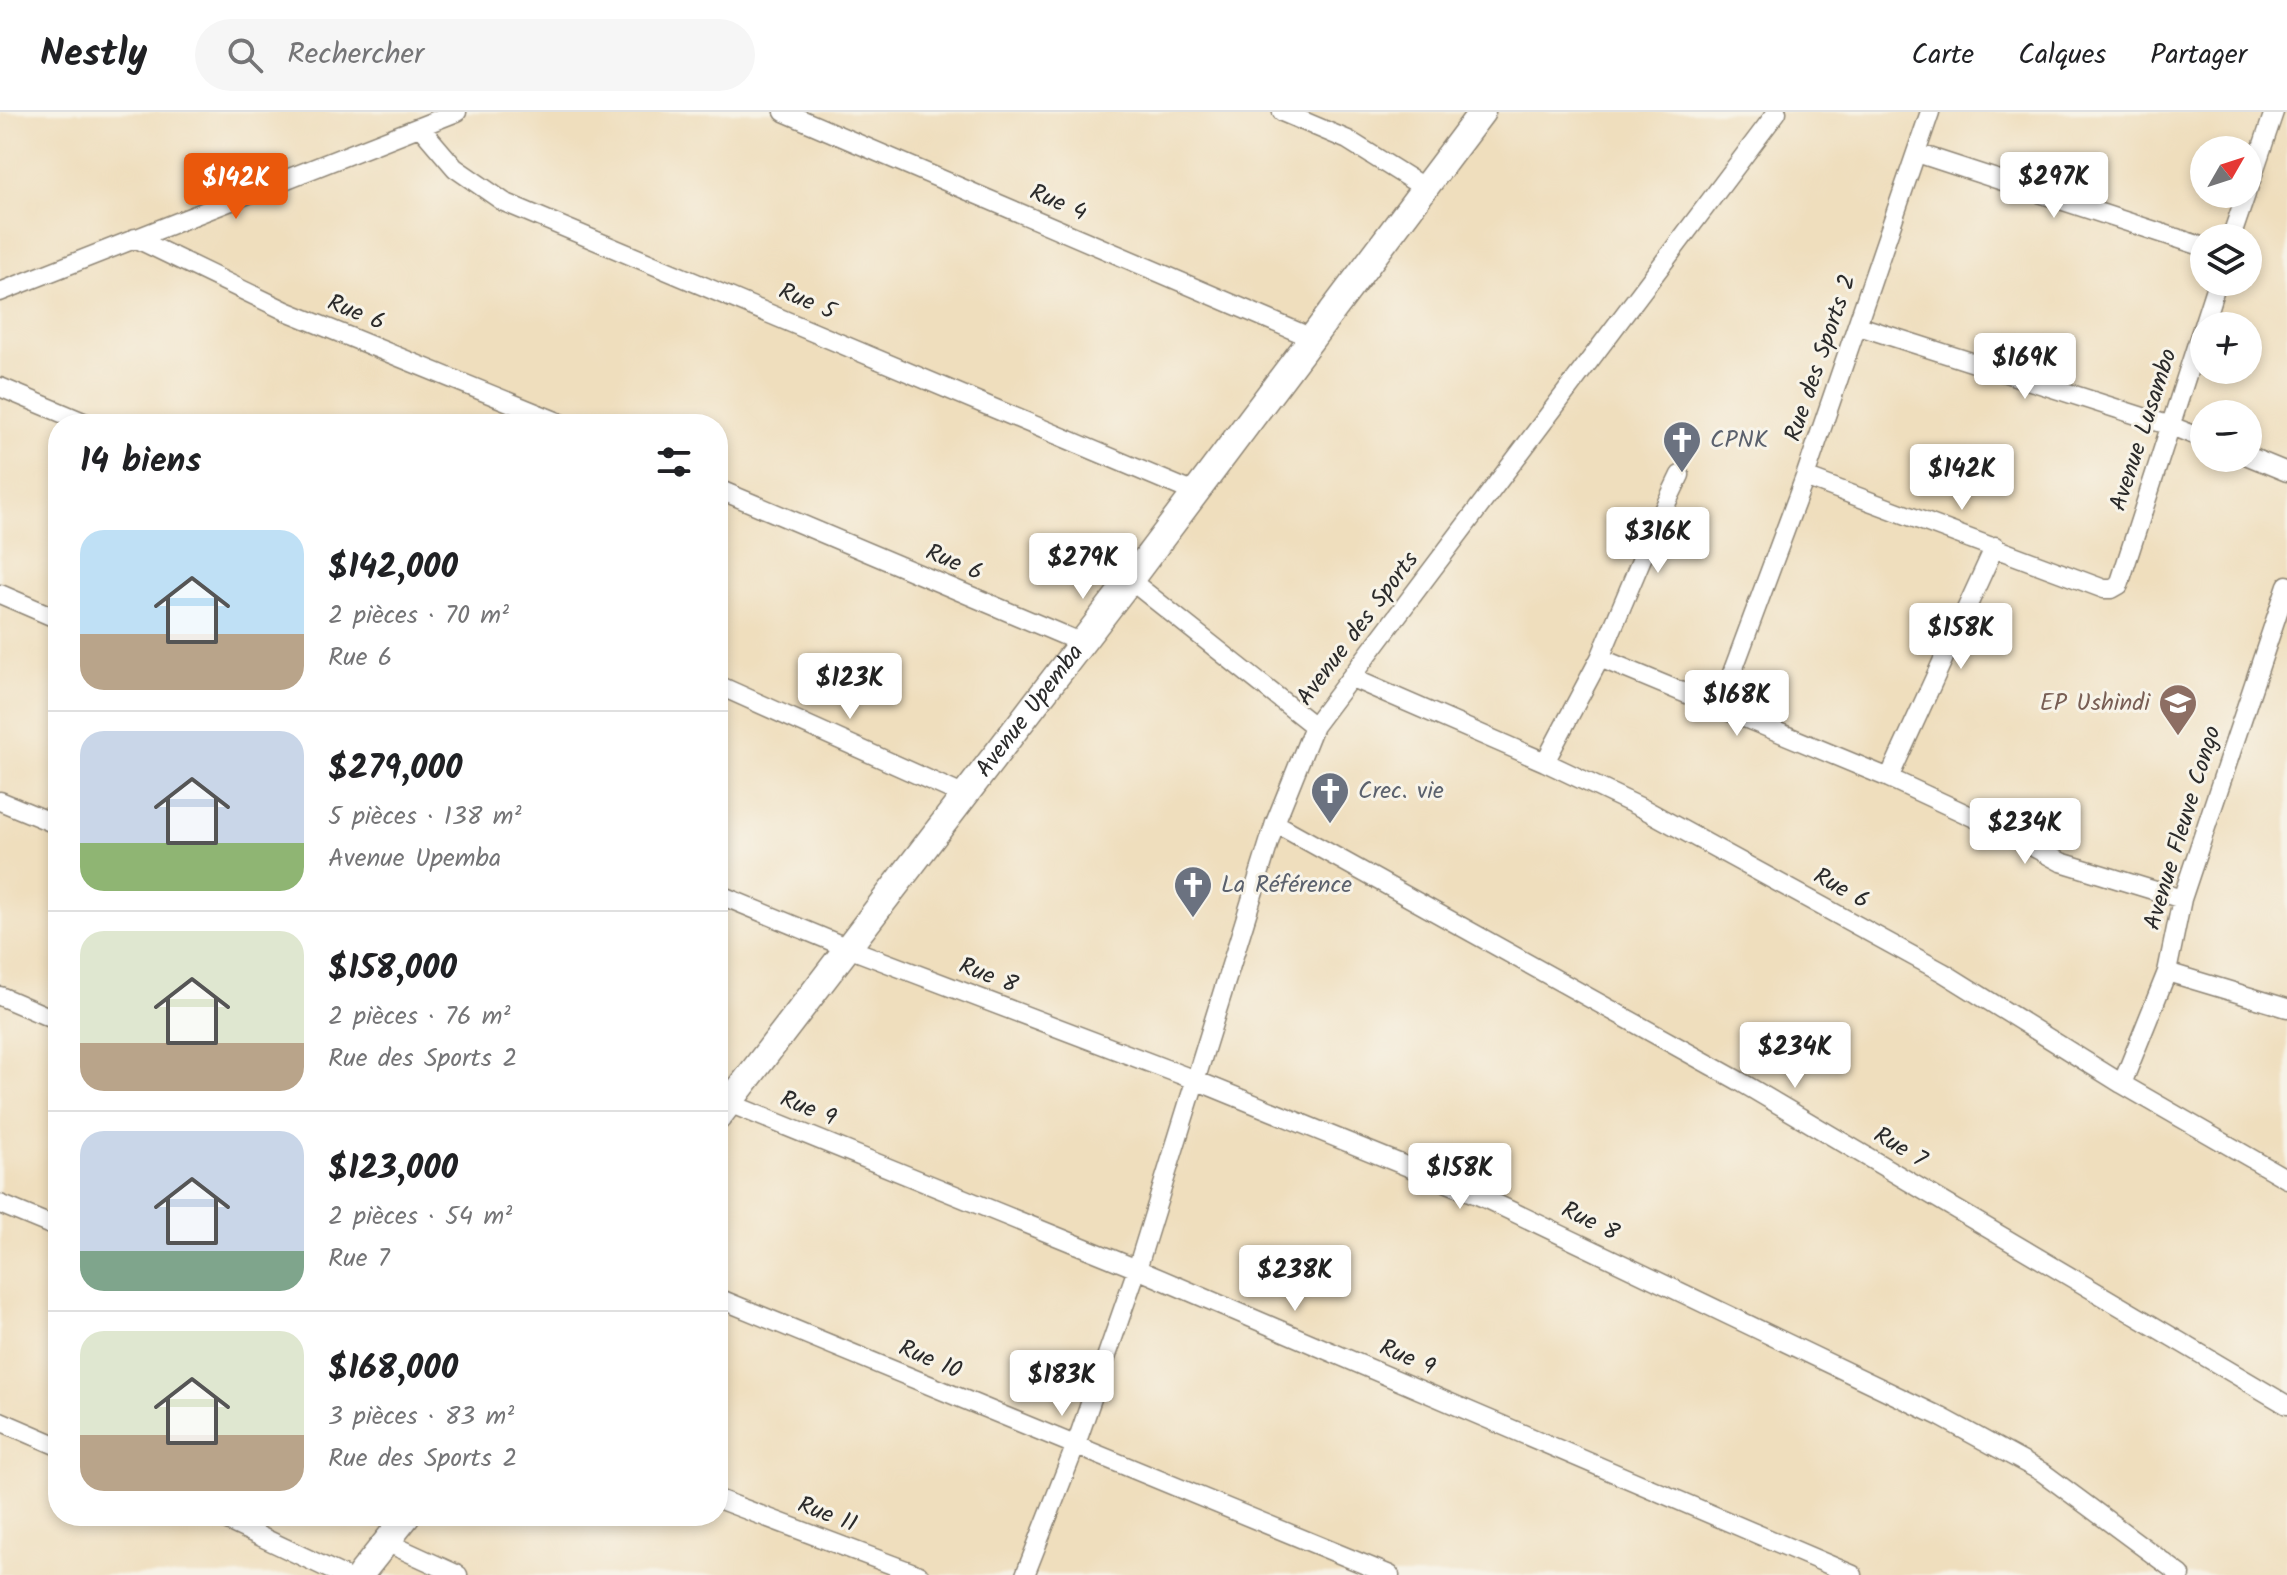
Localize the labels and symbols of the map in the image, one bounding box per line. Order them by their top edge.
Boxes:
north arrow [2190,136,2262,208]
pin: $297K [1998,152,2110,220]
pin: $142K [180,153,292,221]
street label: Rue 4 [1023,173,1093,233]
street label: Rue des Sports 2 [1774,269,1868,447]
street label: Rue 5 [772,273,844,332]
street label: Rue 6 [321,284,391,342]
pin: $169K [1969,333,2081,401]
street label: Avenue Lusambo [2099,343,2189,516]
church icon: CPNK [1661,419,1703,474]
place label: CPNK [1710,421,1769,460]
pin: $142K [1906,444,2018,512]
pin: $316K [1602,507,1714,575]
street label: Rue 6 [919,533,989,593]
pin: $279K [1027,533,1139,601]
street label: Avenue des Sports [1287,543,1429,715]
pin: $158K [1905,603,2017,671]
street label: Avenue Upemba [966,635,1094,786]
pin: $123K [794,653,906,721]
pin: $168K [1681,670,1793,738]
school or university icon: EP Ushindi [2157,682,2199,737]
place label: EP Ushindi [2040,684,2151,723]
street label: Avenue Fleuve Congo [2133,721,2233,935]
church icon: Crec. vie [1309,770,1351,825]
place label: Crec. vie [1358,772,1444,811]
pin: $234K [1969,798,2081,866]
street label: Rue 6 [1806,858,1876,920]
church icon: La Référence [1172,864,1214,919]
place label: La Référence [1221,866,1352,905]
street label: Rue 8 [953,947,1024,1005]
pin: $234K [1739,1022,1851,1090]
street label: Rue 9 [774,1080,842,1138]
street label: Rue 7 [1866,1117,1935,1180]
pin: $158K [1404,1143,1516,1211]
street label: Rue 8 [1554,1191,1626,1253]
pin: $238K [1239,1245,1351,1313]
street label: Rue 10 [892,1329,968,1391]
street label: Rue 9 [1373,1329,1441,1387]
pin: $183K [1006,1350,1118,1418]
street label: Rue 11 [792,1486,862,1544]

